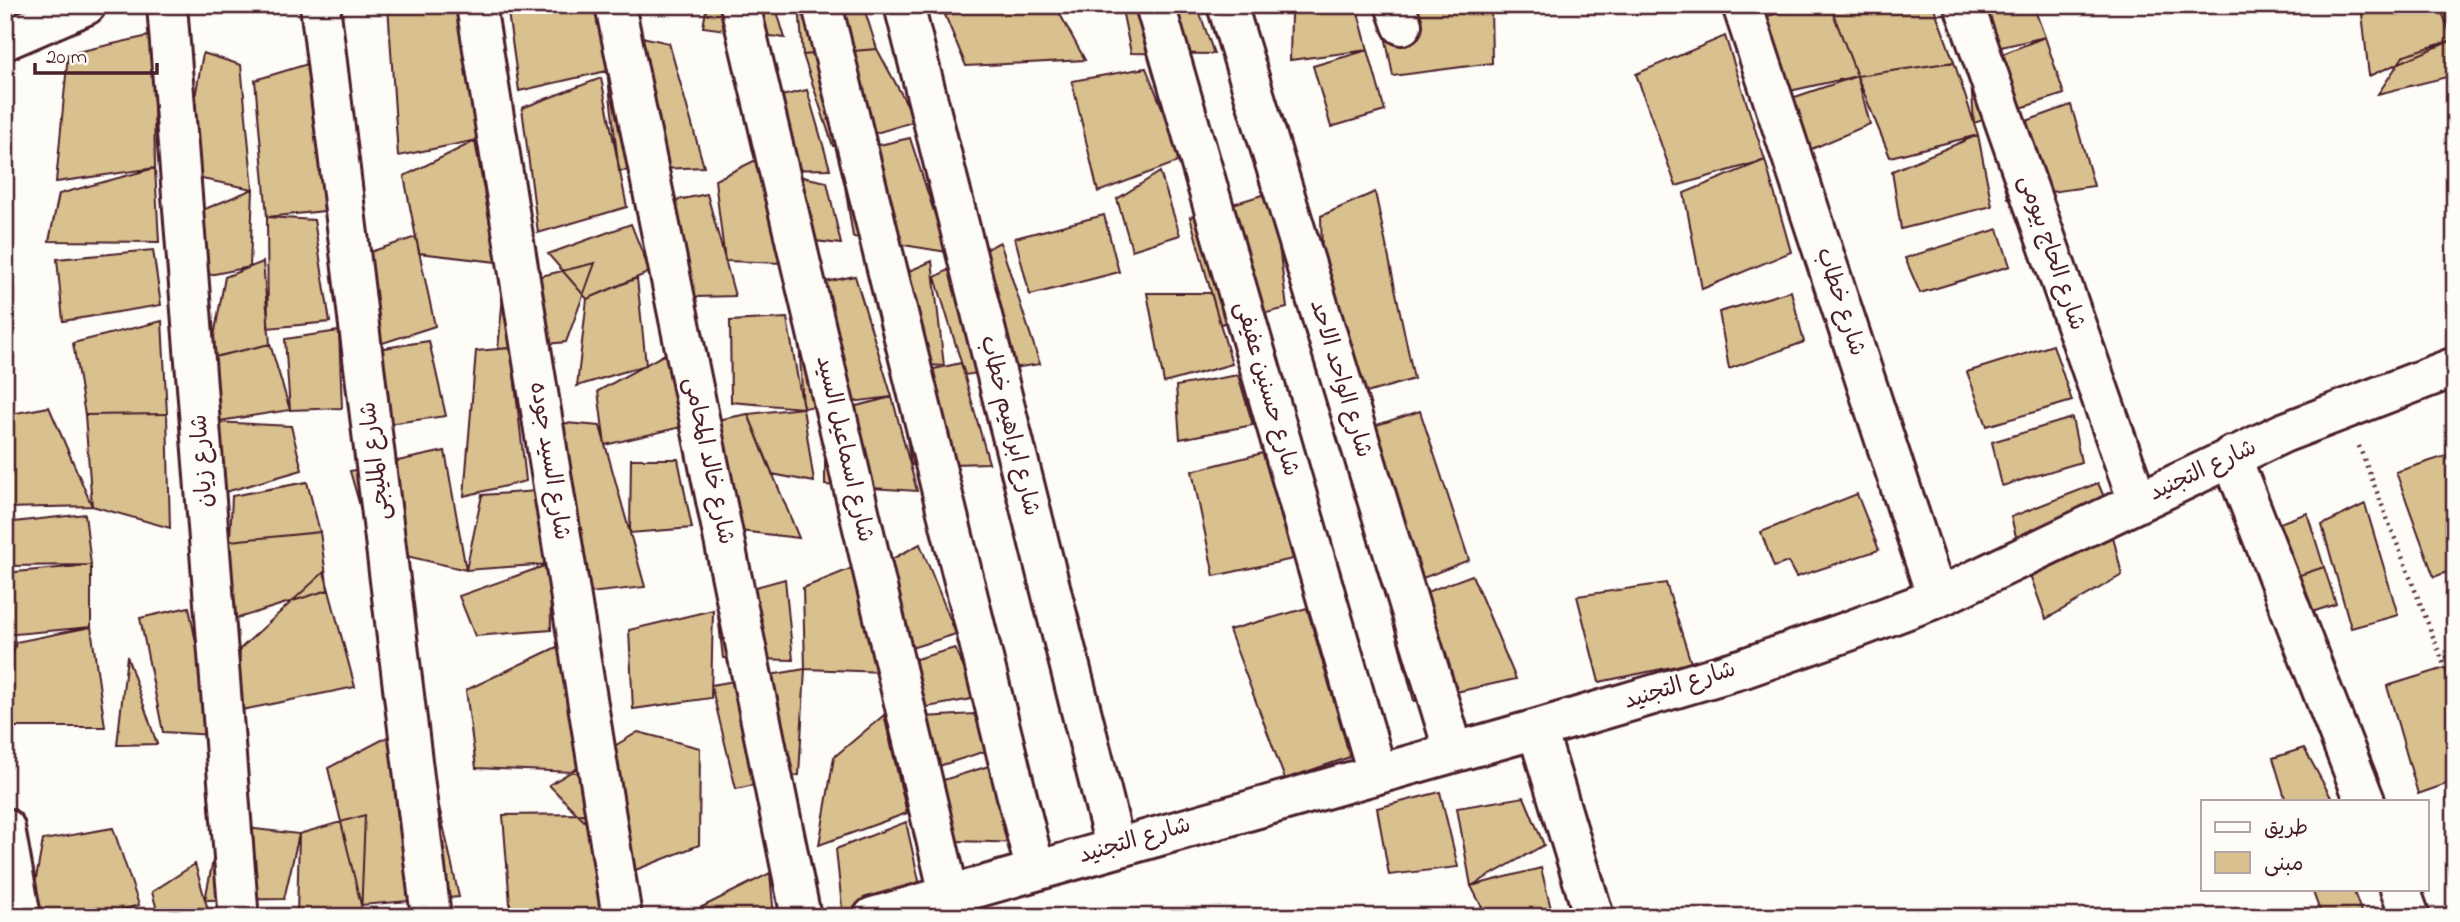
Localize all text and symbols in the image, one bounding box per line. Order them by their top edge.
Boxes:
scale bar [35,32,158,76]
text: 20 m [46,43,87,73]
street label: شارع الحاج بيومى [2009,171,2093,335]
street label: شارع خطاب [1807,243,1873,361]
street label: شارع الواحد الاحد [1300,296,1380,462]
street label: شارع حسنين عفيفى [1225,298,1307,480]
street label: شارع ابراهيم خطاب [971,332,1047,520]
street label: شارع اسماعيل السيد [807,353,881,545]
street label: شارع خالد المحامى [674,374,742,548]
street label: شارع السيد جوده [520,379,578,543]
street label: شارع المليجى [352,400,400,522]
street label: شارع زيان [183,413,223,509]
street label: شارع التجنيد [2144,432,2262,510]
street label: شارع التجنيد [1620,653,1740,719]
legend [2201,800,2428,890]
street label: شارع التجنيد [1075,809,1195,873]
text: طريق [2264,814,2308,844]
text: مبنى [2264,850,2303,880]

